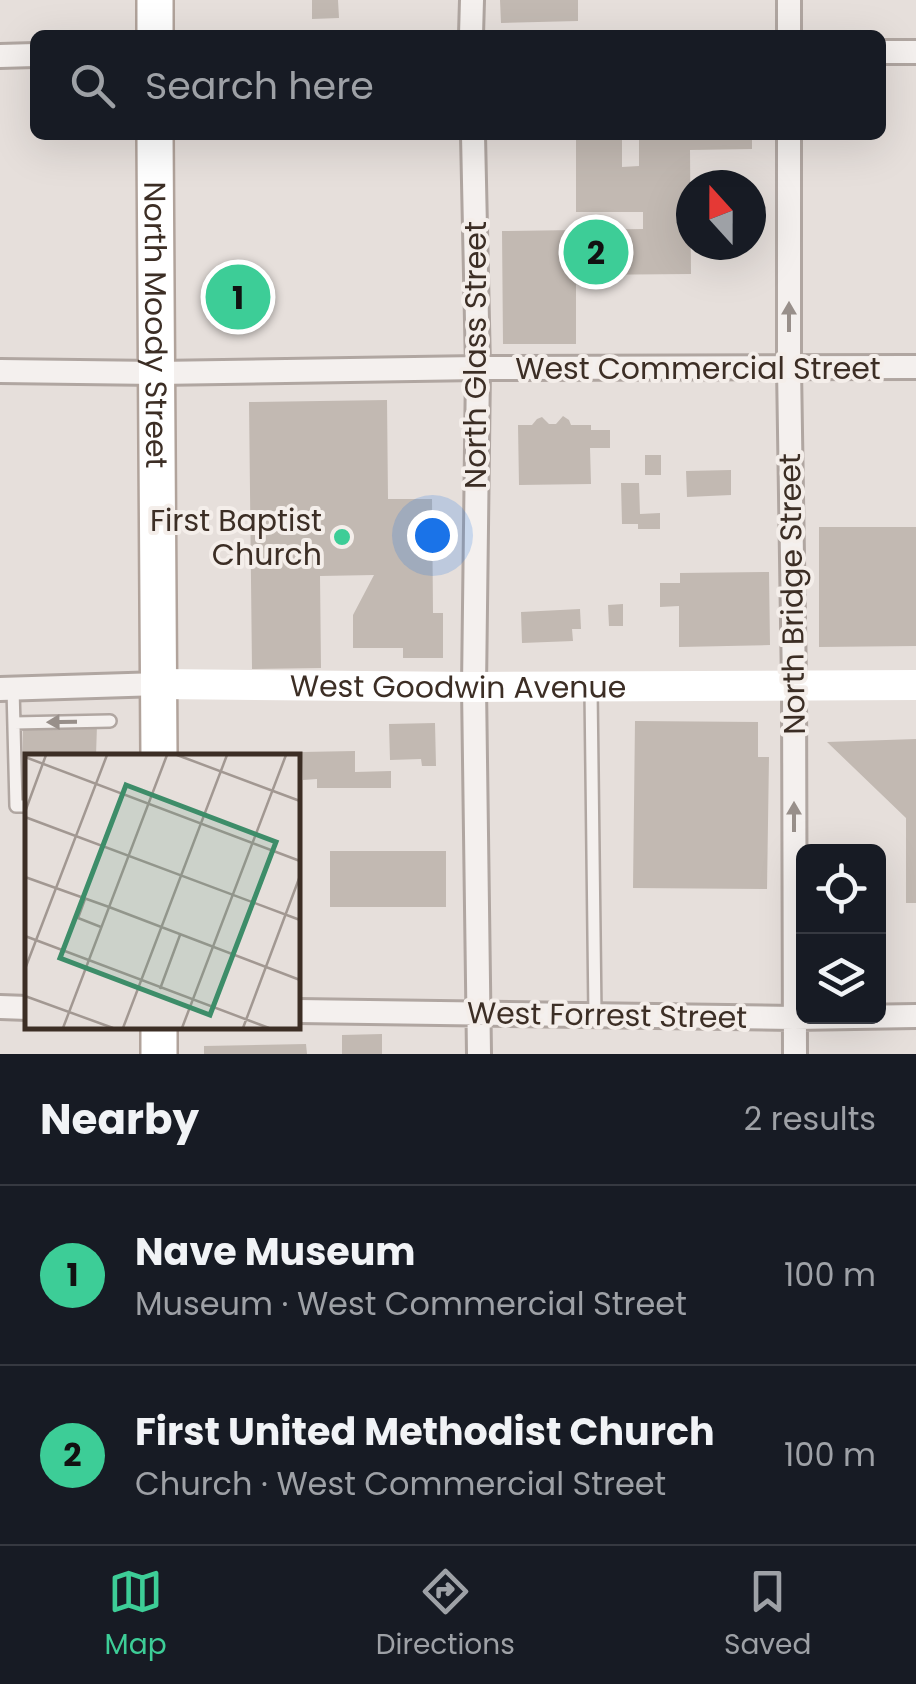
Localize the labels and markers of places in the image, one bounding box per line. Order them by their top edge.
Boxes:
pin: 2 [564,214,628,290]
pin: 1 [206,260,270,334]
place label: First Baptist Church [150,499,322,576]
marker: First Baptist Church [331,526,353,548]

